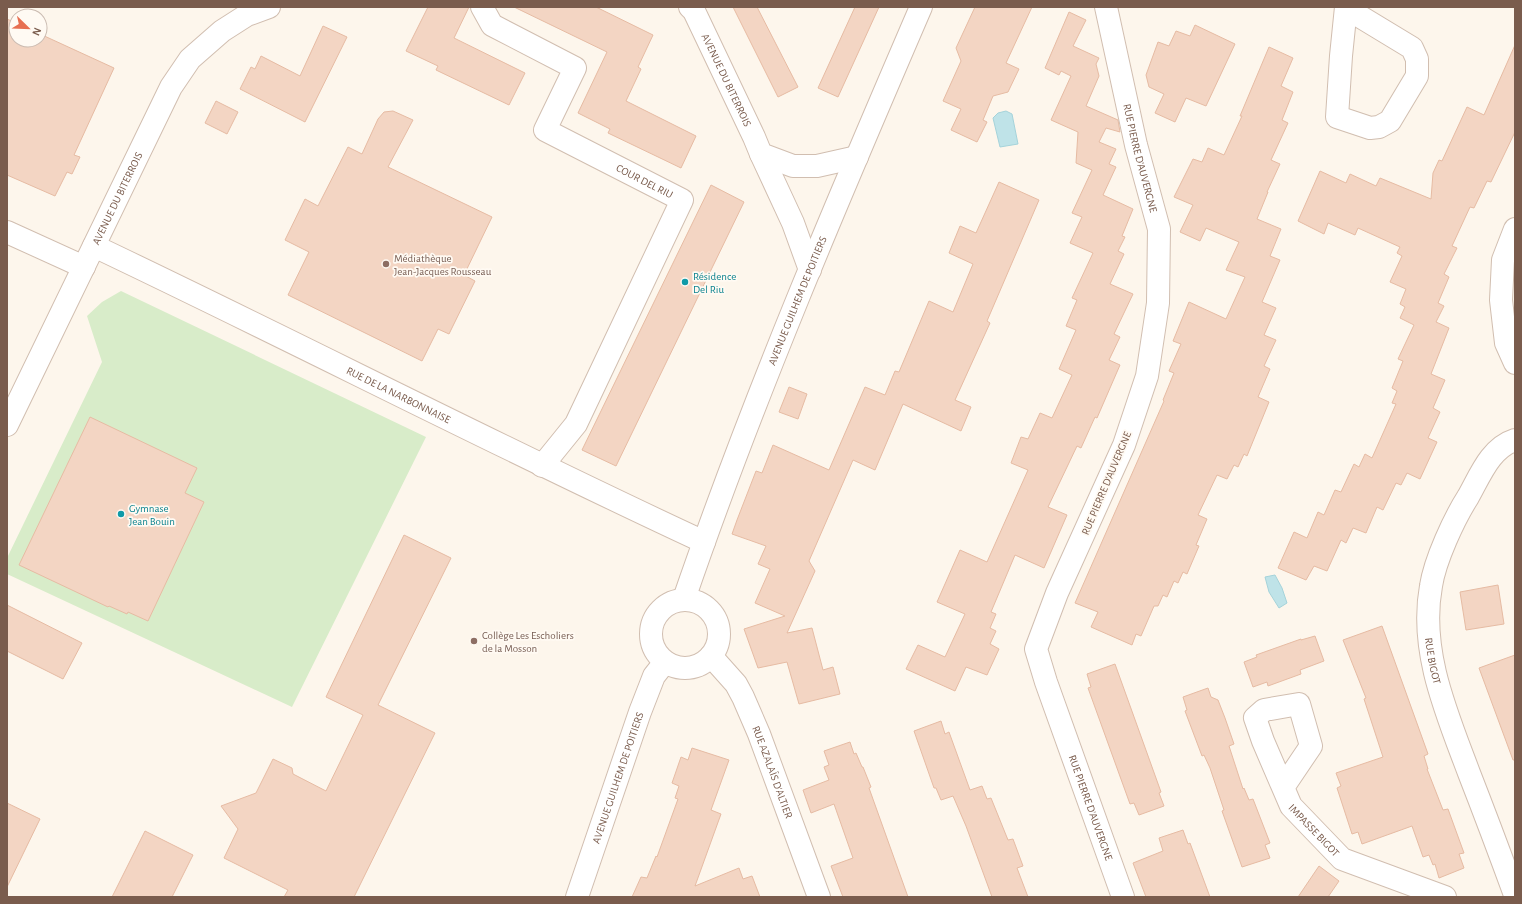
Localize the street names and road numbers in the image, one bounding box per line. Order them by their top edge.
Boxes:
street label: AVENUE DU BITERROIS [700,32,753,128]
street label: RUE PIERRE D'AUVERGNE [1121,103,1159,214]
street label: AVENUE DU BITERROIS [90,150,145,247]
street label: COUR DEL RIU [614,162,675,201]
street label: AVENUE GUILHEM DE POITIERS [766,235,829,367]
street label: RUE DE LA NARBONNAISE [345,365,453,426]
street label: RUE PIERRE D'AUVERGNE [1080,429,1134,537]
street label: RUE BIGOT [1423,637,1443,686]
street label: AVENUE GUILHEM DE POITIERS [591,711,646,845]
street label: RUE AZALAÏS D'ALTIER [750,724,795,820]
street label: RUE PIERRE D'AUVERGNE [1067,753,1115,863]
street label: IMPASSE BIGOT [1286,802,1342,859]

